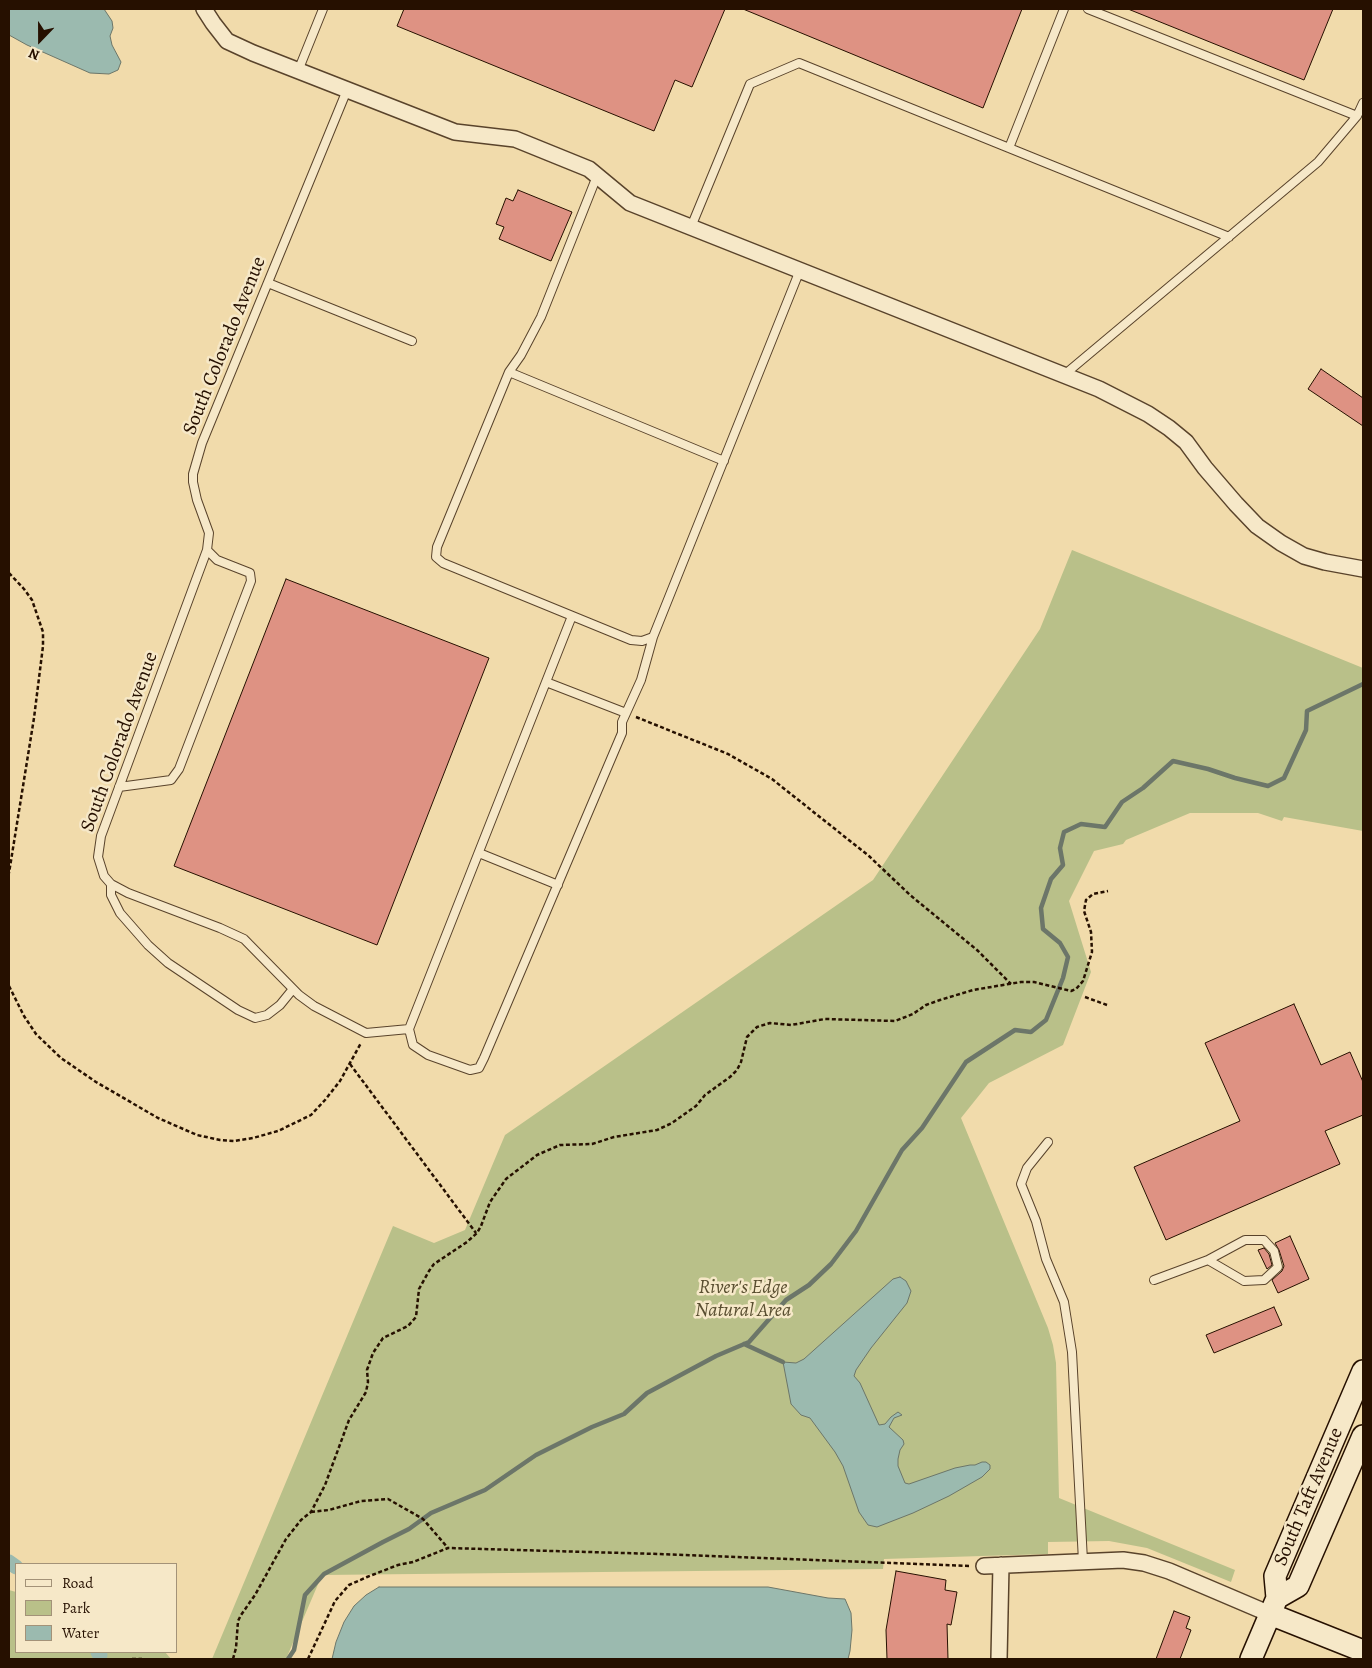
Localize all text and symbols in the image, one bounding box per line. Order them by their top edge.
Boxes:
north arrow [15,15,65,65]
text: N [26,44,42,65]
street label: South Colorado Avenue [178,253,272,439]
street label: South Colorado Avenue [76,649,164,835]
park label: River's Edge Natural Area [695,1276,791,1323]
street label: South Taft Avenue [1269,1424,1349,1570]
legend [15,1563,178,1653]
text: Road [62,1573,93,1593]
text: Park [62,1598,90,1618]
text: Water [62,1623,99,1643]

